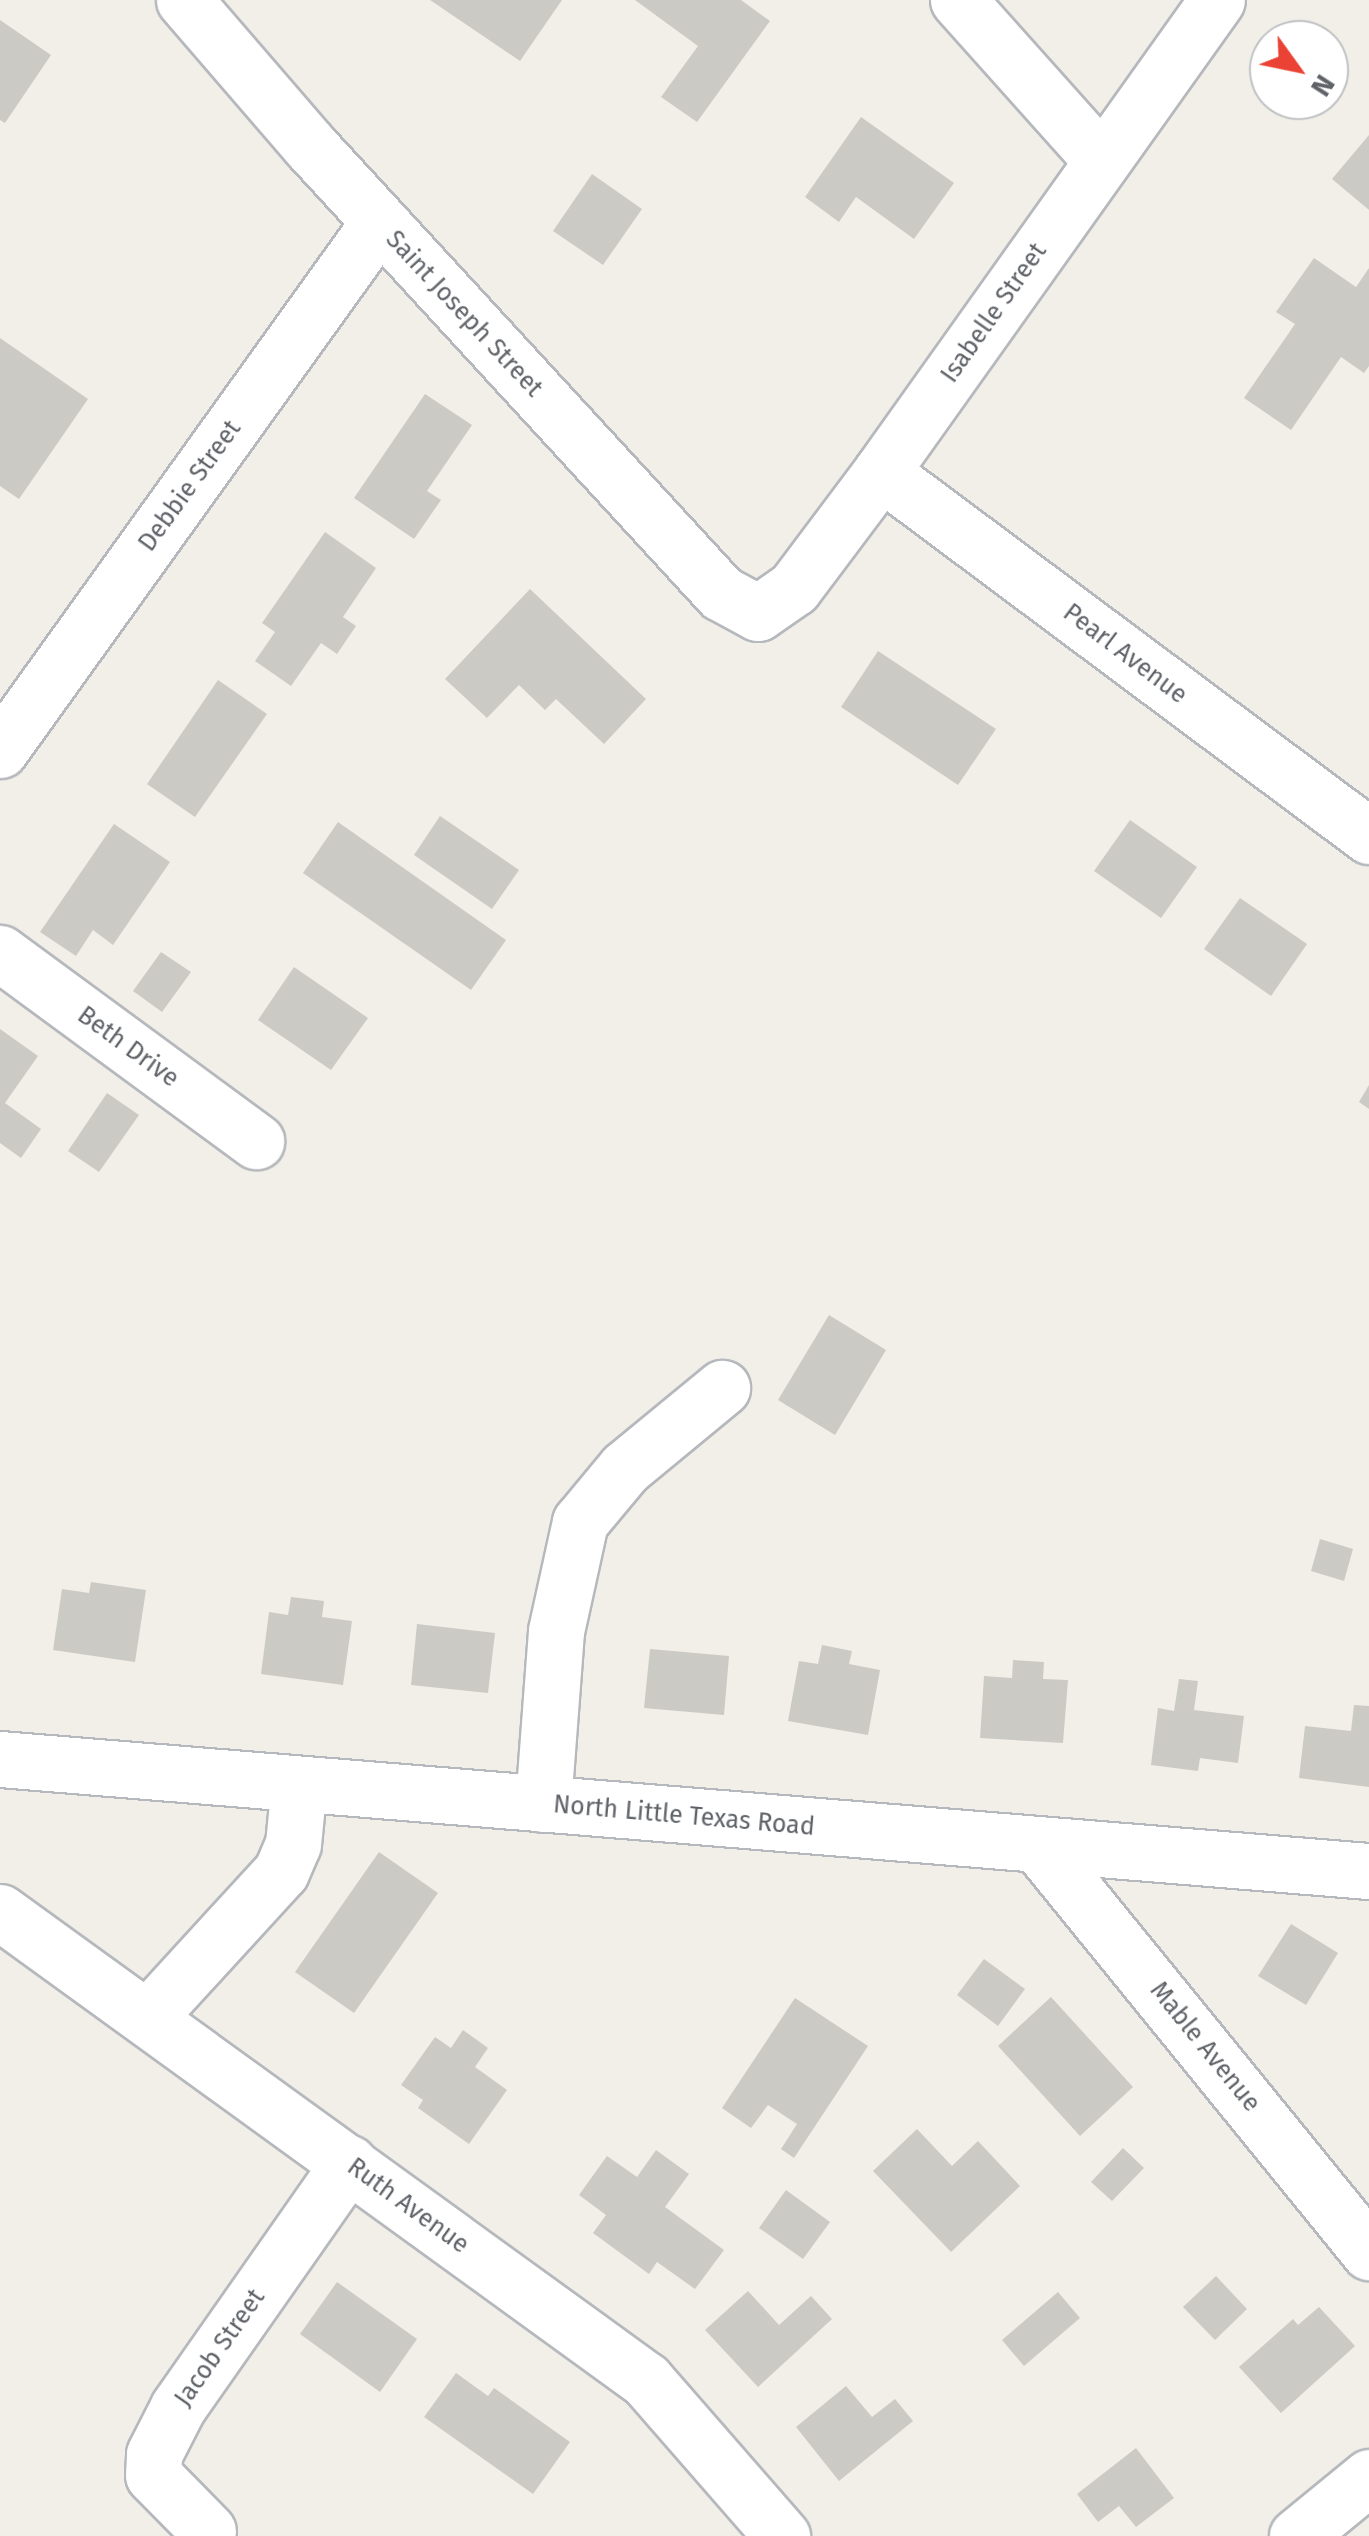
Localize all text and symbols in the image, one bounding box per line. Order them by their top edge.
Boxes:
north arrow [1249,20,1349,120]
text: N [1304,69,1342,102]
street label: Saint Joseph Street [379,225,549,403]
street label: Isabelle Street [935,237,1053,389]
street label: Debbie Street [132,415,248,557]
street label: Pearl Avenue [1057,598,1193,710]
street label: Beth Drive [72,1000,184,1094]
street label: North Little Texas Road [552,1790,816,1842]
street label: Mable Avenue [1144,1976,1266,2118]
street label: Ruth Avenue [341,2152,475,2260]
street label: Jacob Street [169,2283,271,2413]

